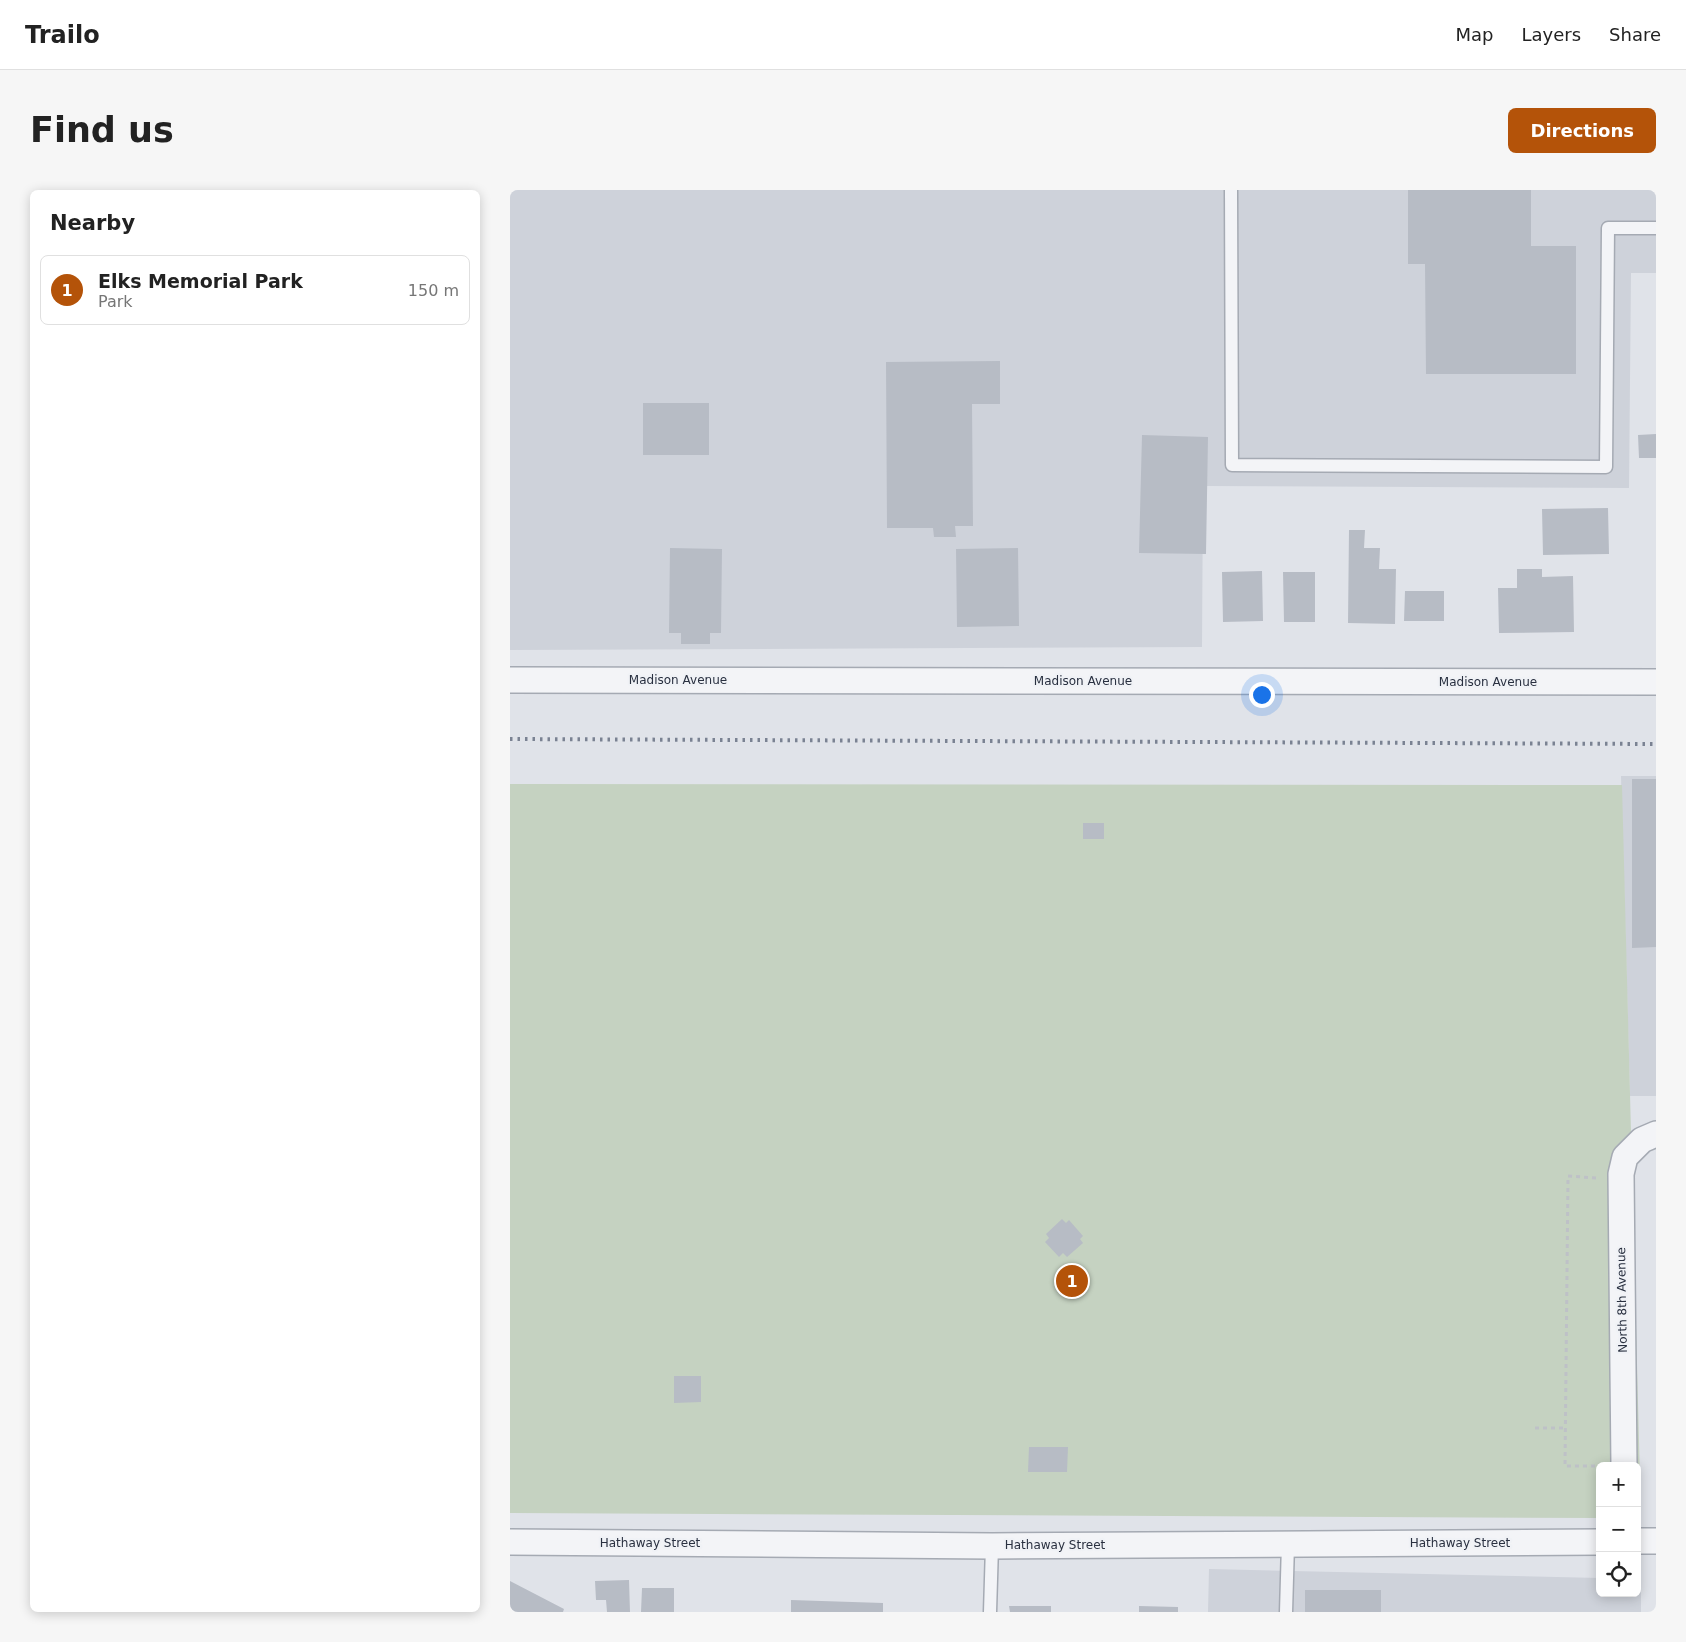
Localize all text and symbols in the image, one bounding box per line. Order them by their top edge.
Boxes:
text: Trailo [25,21,100,49]
text: Map [1455,24,1493,45]
text: Layers [1521,24,1581,45]
text: Share [1609,24,1661,45]
button: Directions [1508,108,1656,153]
text: Find us [30,110,174,150]
text: Nearby [50,211,135,235]
text: Elks Memorial Park [98,270,303,292]
text: 1 [61,281,73,300]
text: 150 m [408,281,459,300]
text: Park [98,292,133,311]
street label: Madison Avenue [629,673,727,687]
street label: Madison Avenue [1034,674,1132,688]
street label: Madison Avenue [1439,675,1537,689]
your location [1249,682,1275,708]
street label: North 8th Avenue [1614,1247,1630,1353]
pin: 1 [1056,1262,1088,1300]
map controls [1596,1462,1641,1597]
button: + [1596,1462,1641,1507]
button: − [1596,1507,1641,1552]
street label: Hathaway Street [600,1536,701,1550]
street label: Hathaway Street [1410,1536,1511,1550]
street label: Hathaway Street [1005,1538,1106,1552]
button: locate [1596,1552,1641,1597]

